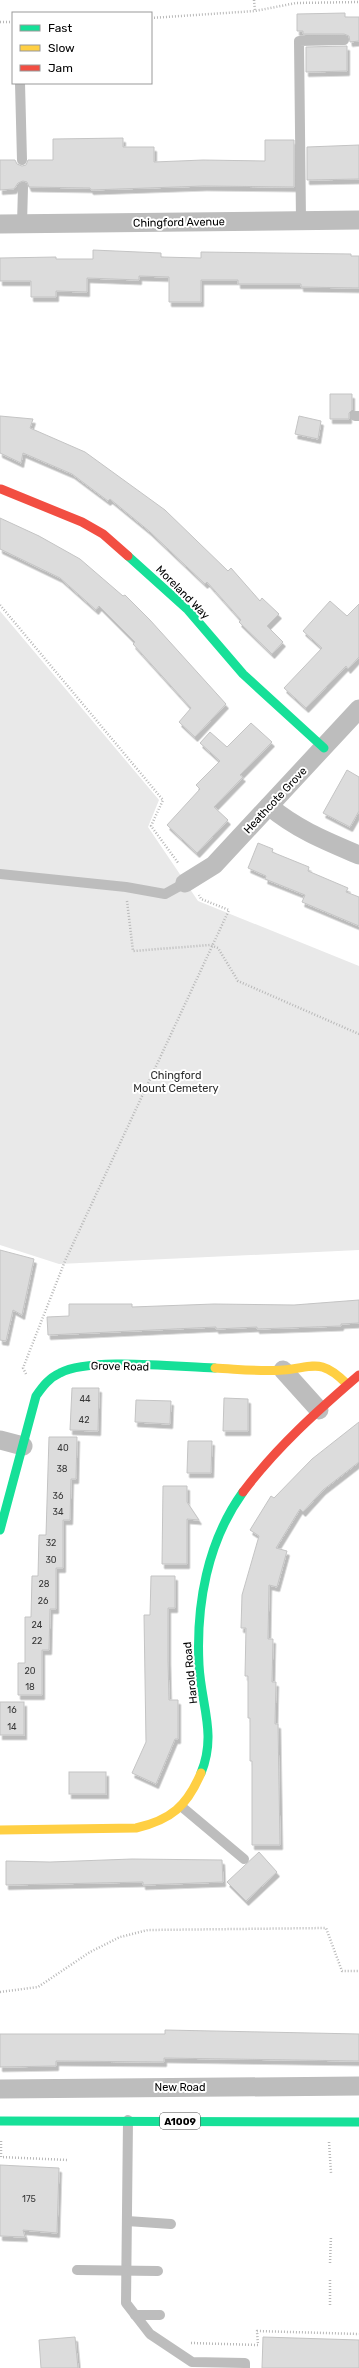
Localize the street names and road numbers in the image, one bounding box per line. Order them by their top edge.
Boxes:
street label: Chingford Avenue [133,215,225,230]
street label: Moreland Way [153,563,212,622]
street label: Heathcote Grove [241,764,310,836]
street label: Grove Road [91,1359,149,1374]
street label: Harold Road [181,1641,200,1705]
street label: New Road [155,2081,206,2094]
road number: A1009 [160,2113,200,2129]

